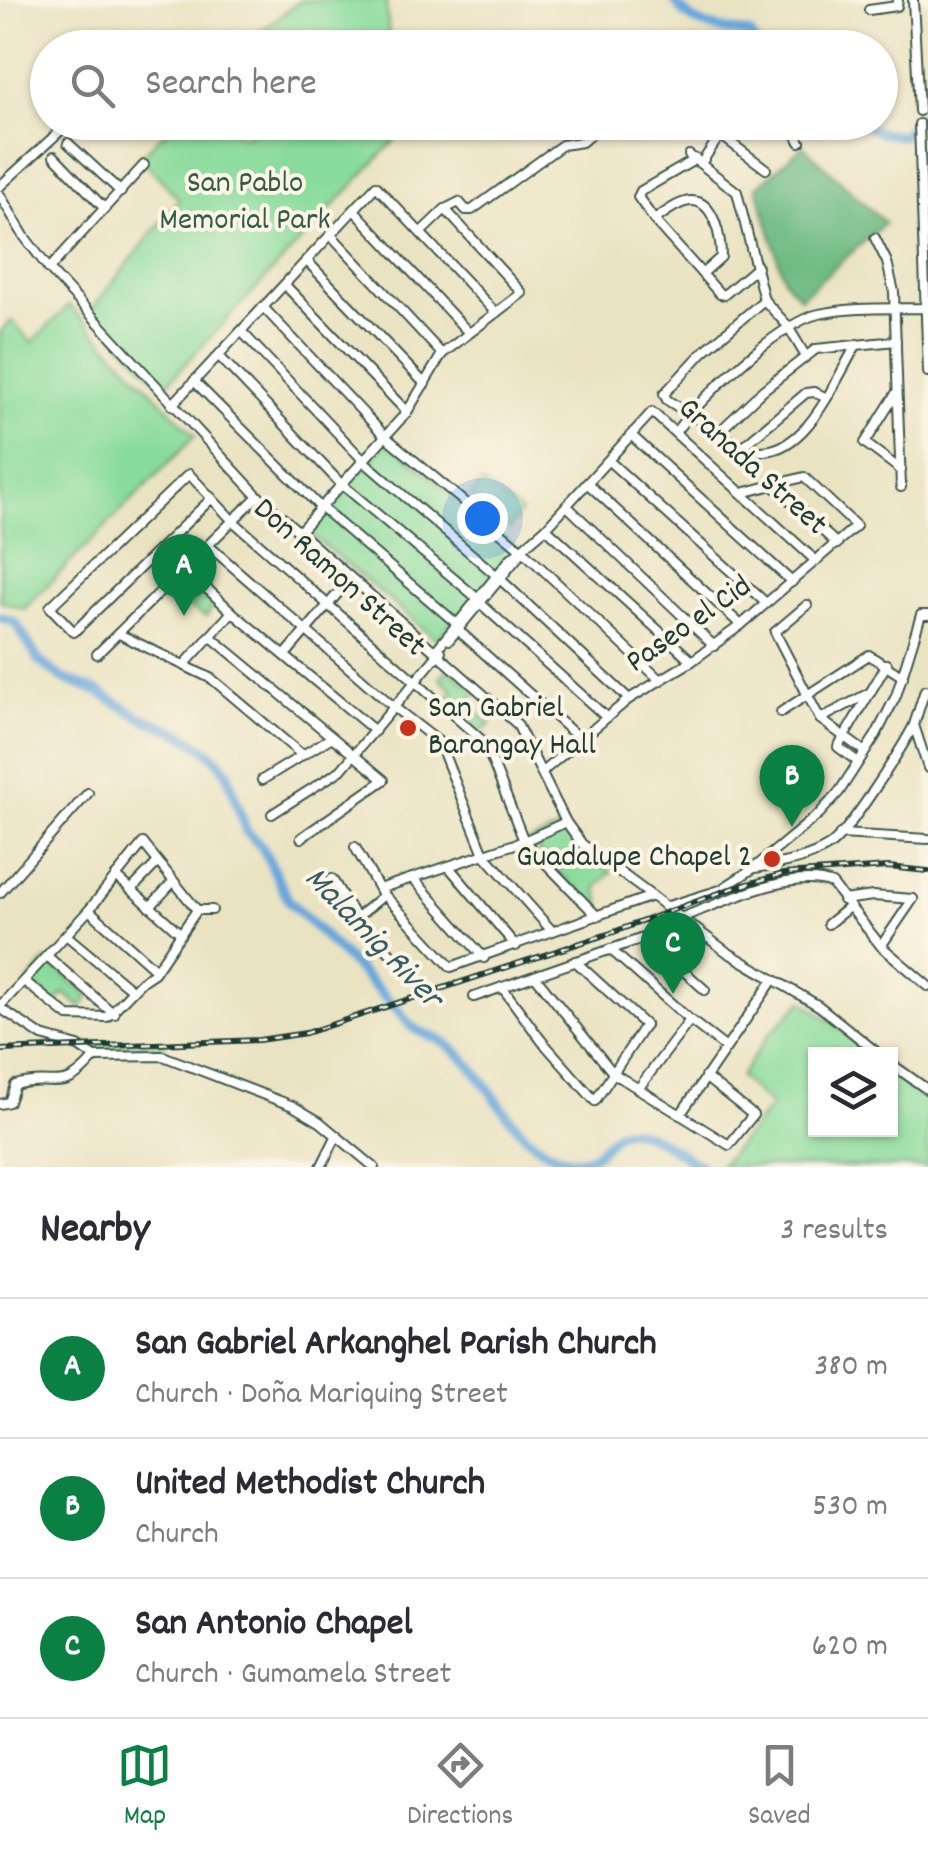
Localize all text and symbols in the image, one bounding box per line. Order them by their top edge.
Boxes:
search box [30,30,898,140]
icon: search [65,58,120,113]
text: Search here [145,58,317,113]
park label: San Pablo Memorial Park [159,162,331,245]
street label: Granada Street [666,388,836,548]
street label: Don Ramon Street [241,488,435,670]
your location [457,493,508,544]
pin: A [152,534,216,616]
street label: Paseo el Cid [618,566,762,686]
place label: San Gabriel Barangay Hall [428,687,596,770]
marker: San Gabriel Barangay Hall [397,717,419,739]
pin: B [760,744,824,827]
place label: Guadalupe Chapel 2 [516,836,752,882]
marker: Guadalupe Chapel 2 [761,848,783,870]
water label: Malamig River [291,856,456,1025]
pin: C [640,912,706,994]
map controls [808,1047,898,1137]
button: layers [808,1047,898,1137]
text: Nearby [40,1202,150,1262]
text: 3 results [780,1209,888,1255]
text: San Gabriel Arkanghel Parish Church [135,1318,657,1373]
text: A [64,1345,81,1391]
text: 380 m [814,1345,888,1391]
text: Church · Doña Mariquing Street [135,1373,508,1419]
text: United Methodist Church [135,1458,485,1513]
text: B [65,1485,80,1531]
text: 530 m [812,1485,888,1531]
text: Church [135,1513,219,1559]
text: San Antonio Chapel [135,1598,412,1653]
text: C [65,1625,80,1671]
text: 620 m [812,1625,888,1671]
text: Church · Gumamela Street [135,1653,451,1699]
tab: Map [117,1738,172,1838]
tab: Directions [407,1738,513,1838]
tab: Saved [748,1738,811,1838]

